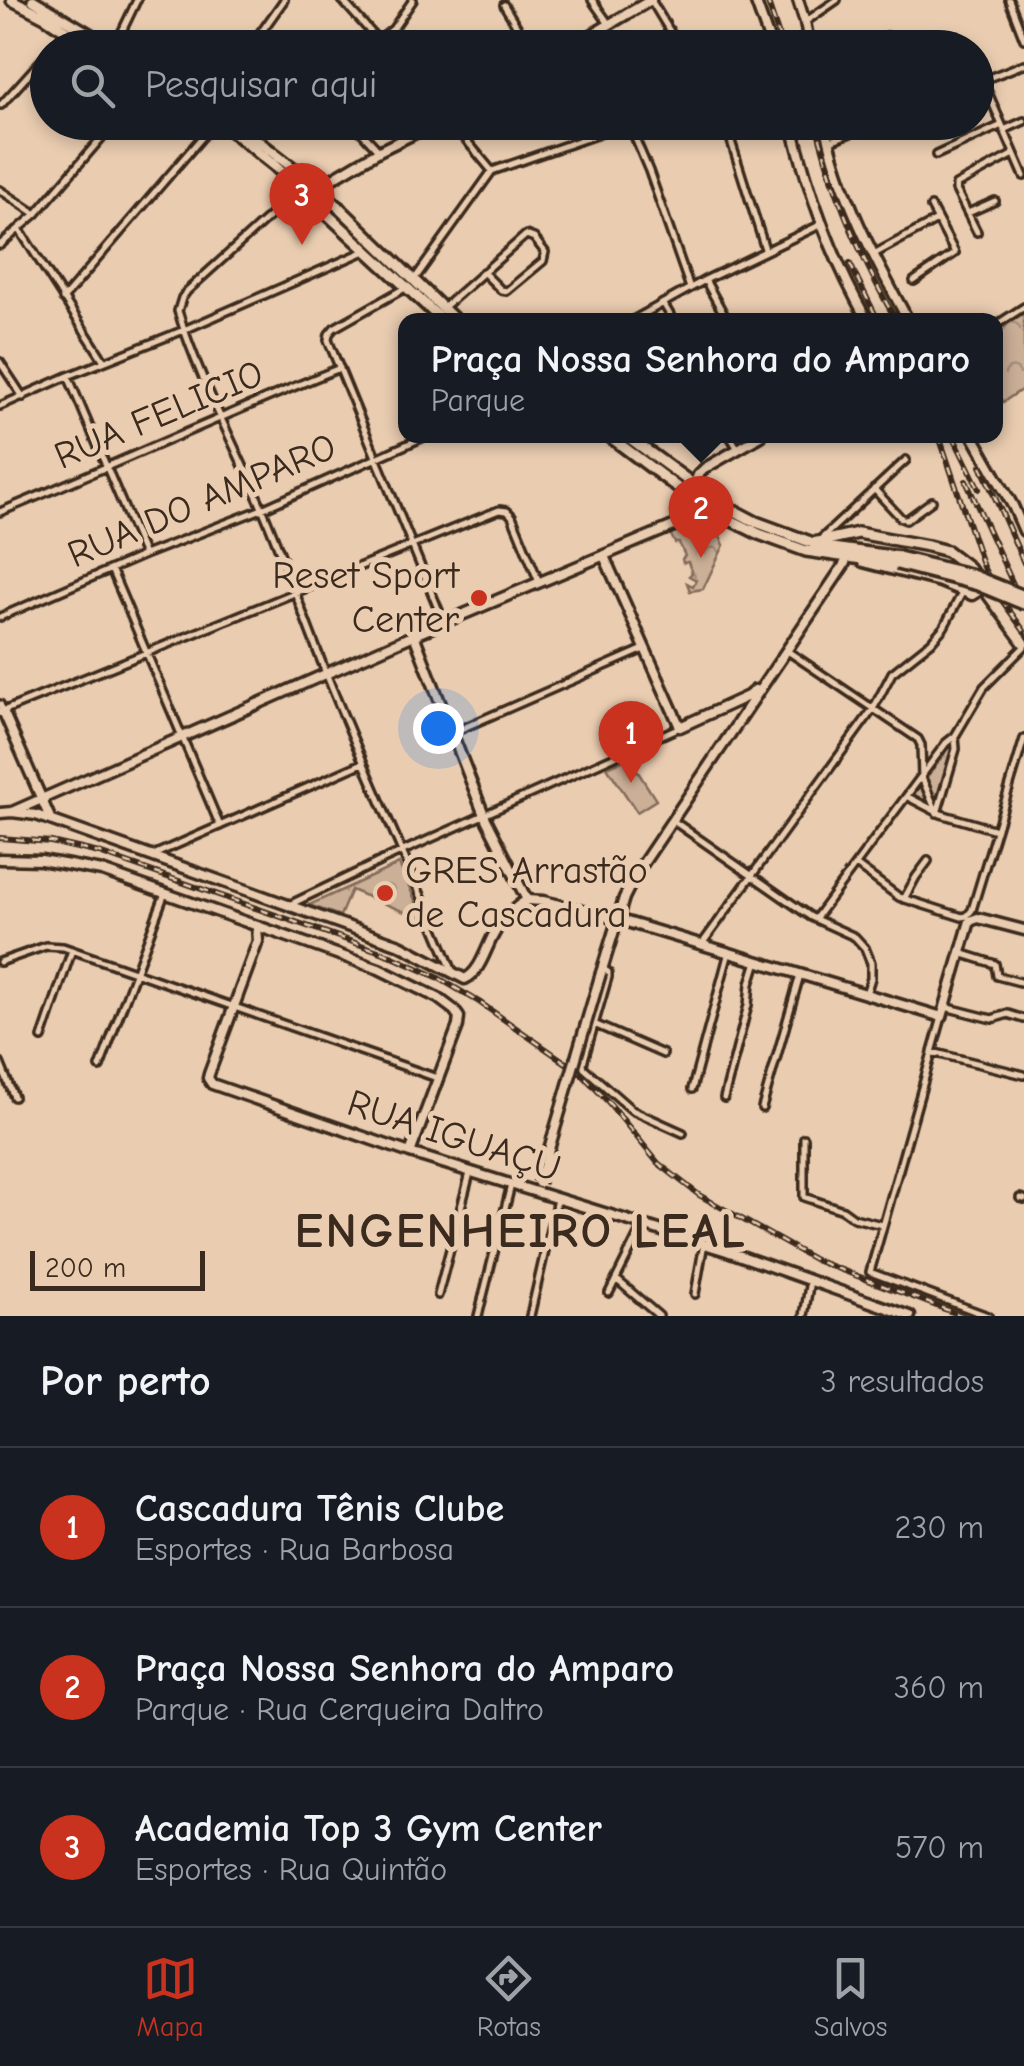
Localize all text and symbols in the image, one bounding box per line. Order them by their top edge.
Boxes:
search box [30,30,994,140]
icon: search [65,58,120,113]
text: Pesquisar aqui [145,63,377,107]
pin: 3 [270,162,334,245]
popup [398,313,1003,443]
text: Praça Nossa Senhora do Amparo [431,338,970,382]
street label: RUA FELICIO [48,351,270,479]
text: Parque [431,382,525,419]
street label: RUA DO AMPARO [61,425,343,577]
pin: 2 [668,476,734,558]
place label: Reset Sport Center [272,554,460,642]
marker: Reset Sport Center [468,587,490,609]
pin: 1 [598,700,664,783]
your location [413,703,464,754]
place label: GRES Arrastão de Cascadura [405,849,648,937]
marker: GRES Arrastão de Cascadura [374,882,396,904]
street label: RUA IGUAÇU [342,1081,566,1191]
district label: ENGENHEIRO LEAL [295,1204,748,1259]
scale bar [30,1246,205,1290]
text: 200 m [45,1252,126,1284]
text: Por perto [40,1357,211,1406]
text: 3 resultados [821,1363,984,1400]
text: Cascadura Tênis Clube [135,1487,504,1531]
text: 1 [66,1509,79,1546]
text: 230 m [894,1509,984,1546]
text: Esportes · Rua Barbosa [135,1531,454,1568]
text: Praça Nossa Senhora do Amparo [135,1647,674,1691]
text: 2 [65,1669,80,1706]
text: 360 m [894,1669,984,1706]
text: Parque · Rua Cerqueira Daltro [135,1691,544,1728]
text: Academia Top 3 Gym Center [135,1807,602,1851]
text: 3 [65,1829,80,1866]
text: 570 m [895,1829,984,1866]
text: Esportes · Rua Quintão [135,1851,447,1888]
tab: Mapa [137,1951,204,2043]
tab: Rotas [477,1951,541,2043]
tab: Salvos [814,1951,887,2043]

